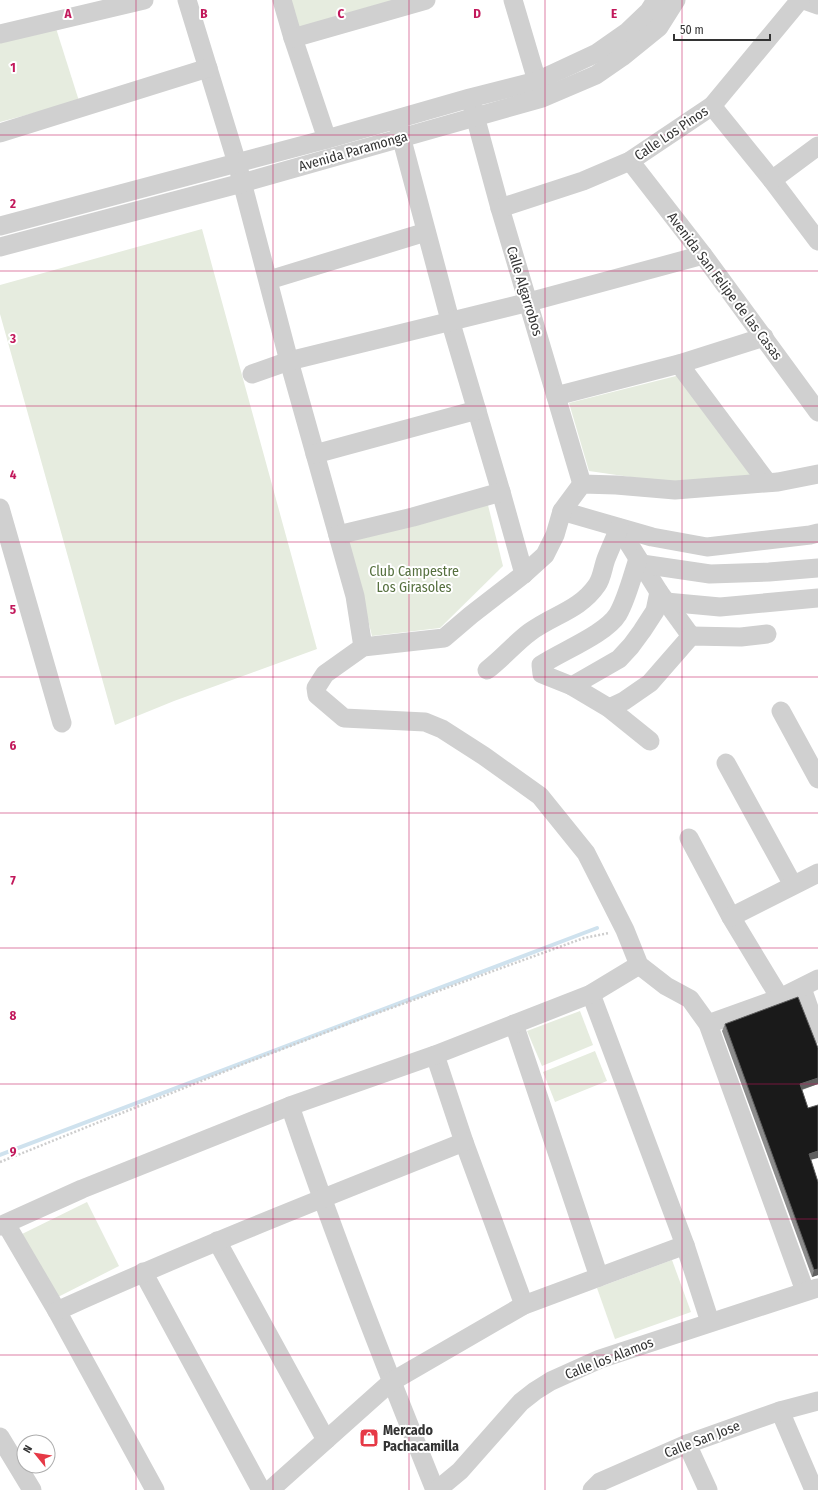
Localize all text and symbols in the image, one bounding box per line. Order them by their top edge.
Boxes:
text: A [63,6,72,21]
text: B [200,6,208,21]
text: C [338,6,345,21]
text: D [473,6,481,21]
text: E [611,6,617,21]
scale bar [674,16,770,42]
text: 50 m [680,23,704,37]
text: 1 [10,60,16,75]
street label: Calle Los Pinos [631,103,711,164]
street label: Avenida Paramonga [297,128,410,175]
text: 2 [9,196,16,211]
street label: Avenida San Felipe de las Casas [663,209,786,364]
street label: Calle Algarrobos [503,244,546,338]
text: 3 [9,331,16,346]
text: 4 [10,467,17,482]
park label: Club Campestre Los Girasoles [369,563,459,596]
text: 5 [10,602,16,617]
text: 6 [10,738,17,753]
text: 7 [10,873,16,888]
text: 8 [10,1008,17,1023]
text: 9 [10,1144,17,1159]
street label: Calle los Alamos [563,1334,656,1383]
street label: Calle San Jose [662,1417,743,1462]
place label: Mercado Pachacamilla [383,1422,459,1455]
shop icon: Mercado Pachacamilla [358,1427,380,1449]
north arrow [16,1434,56,1474]
text: N [20,1443,35,1455]

